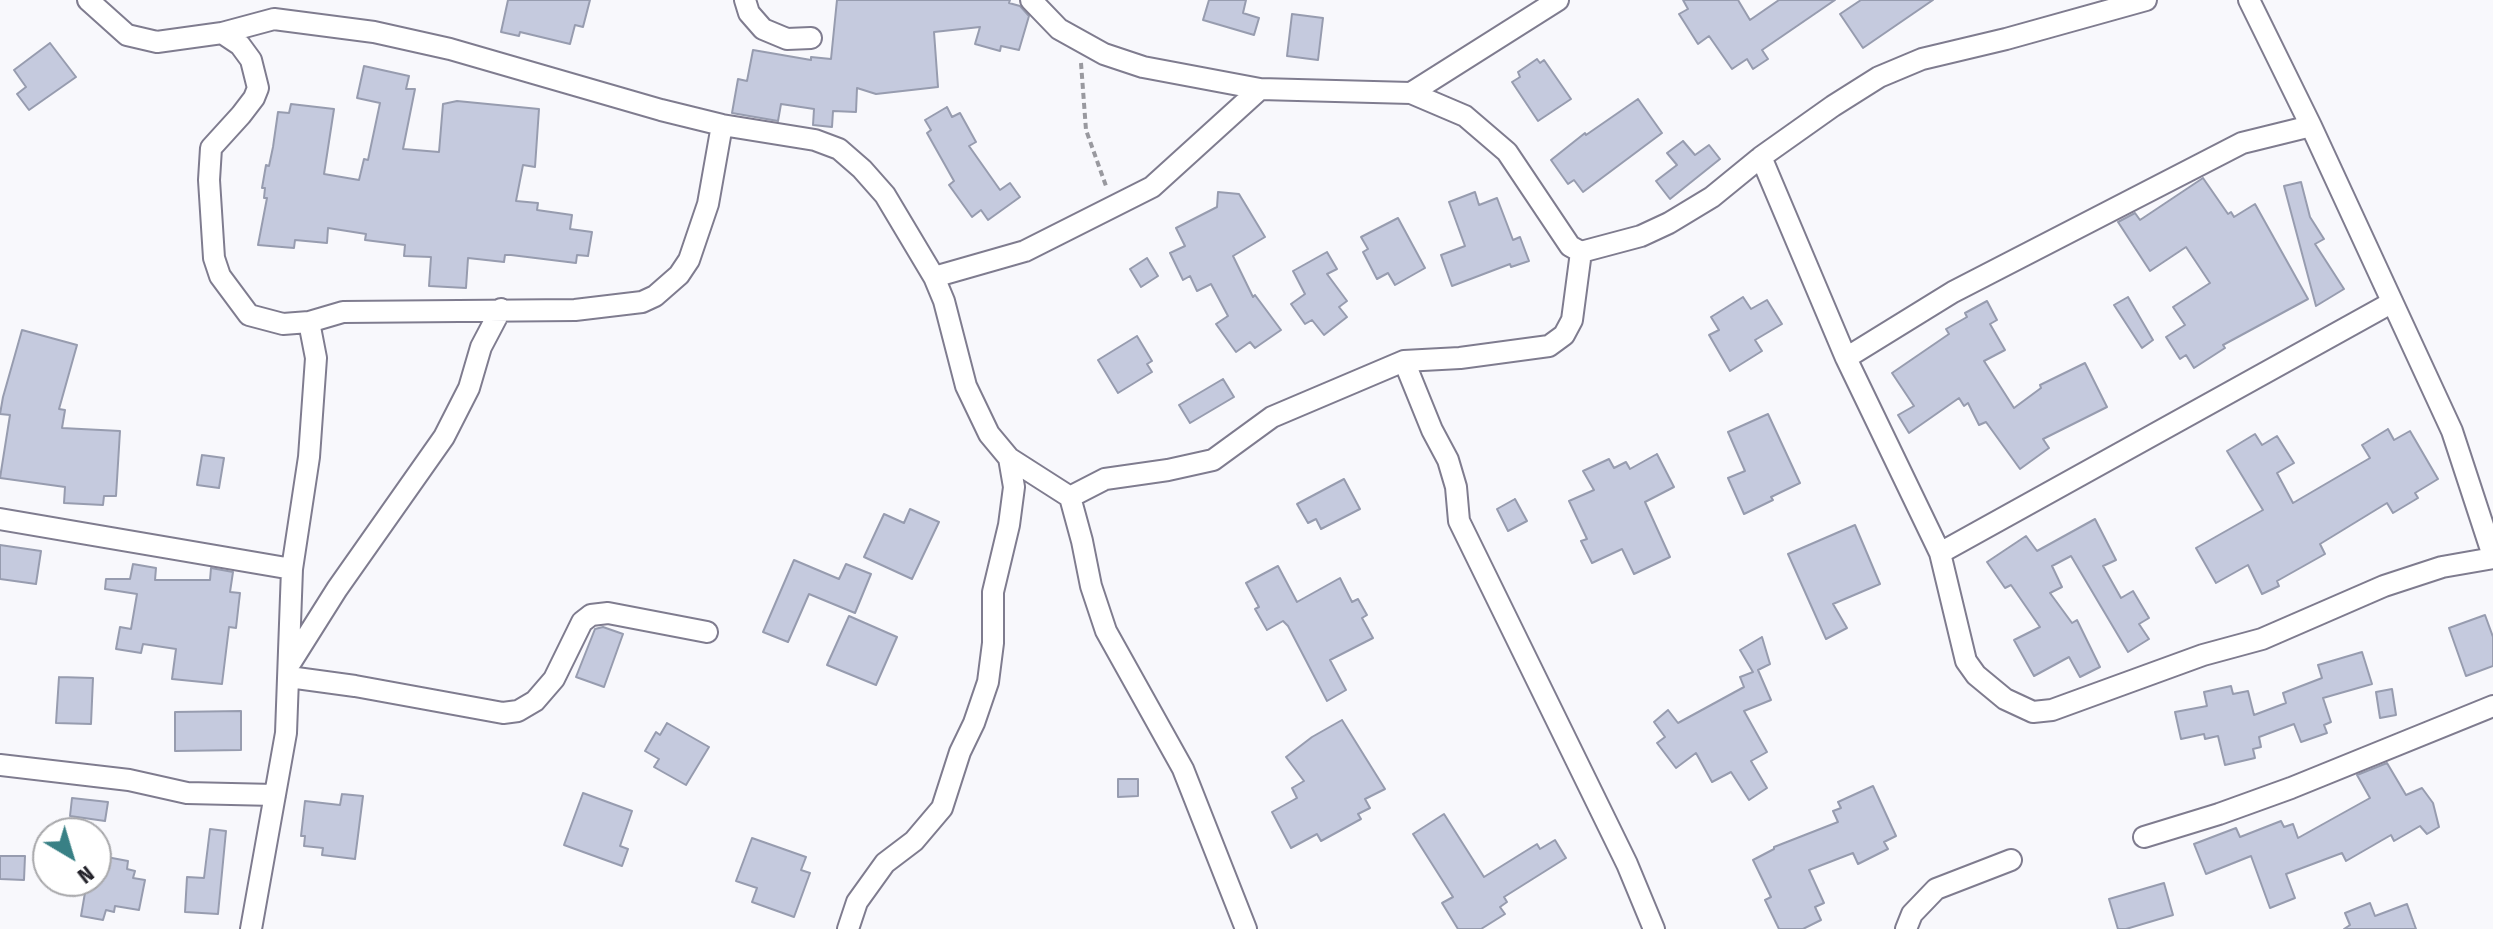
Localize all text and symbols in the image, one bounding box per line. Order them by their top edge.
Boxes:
north arrow [32,817,112,897]
text: N [72,860,99,889]

